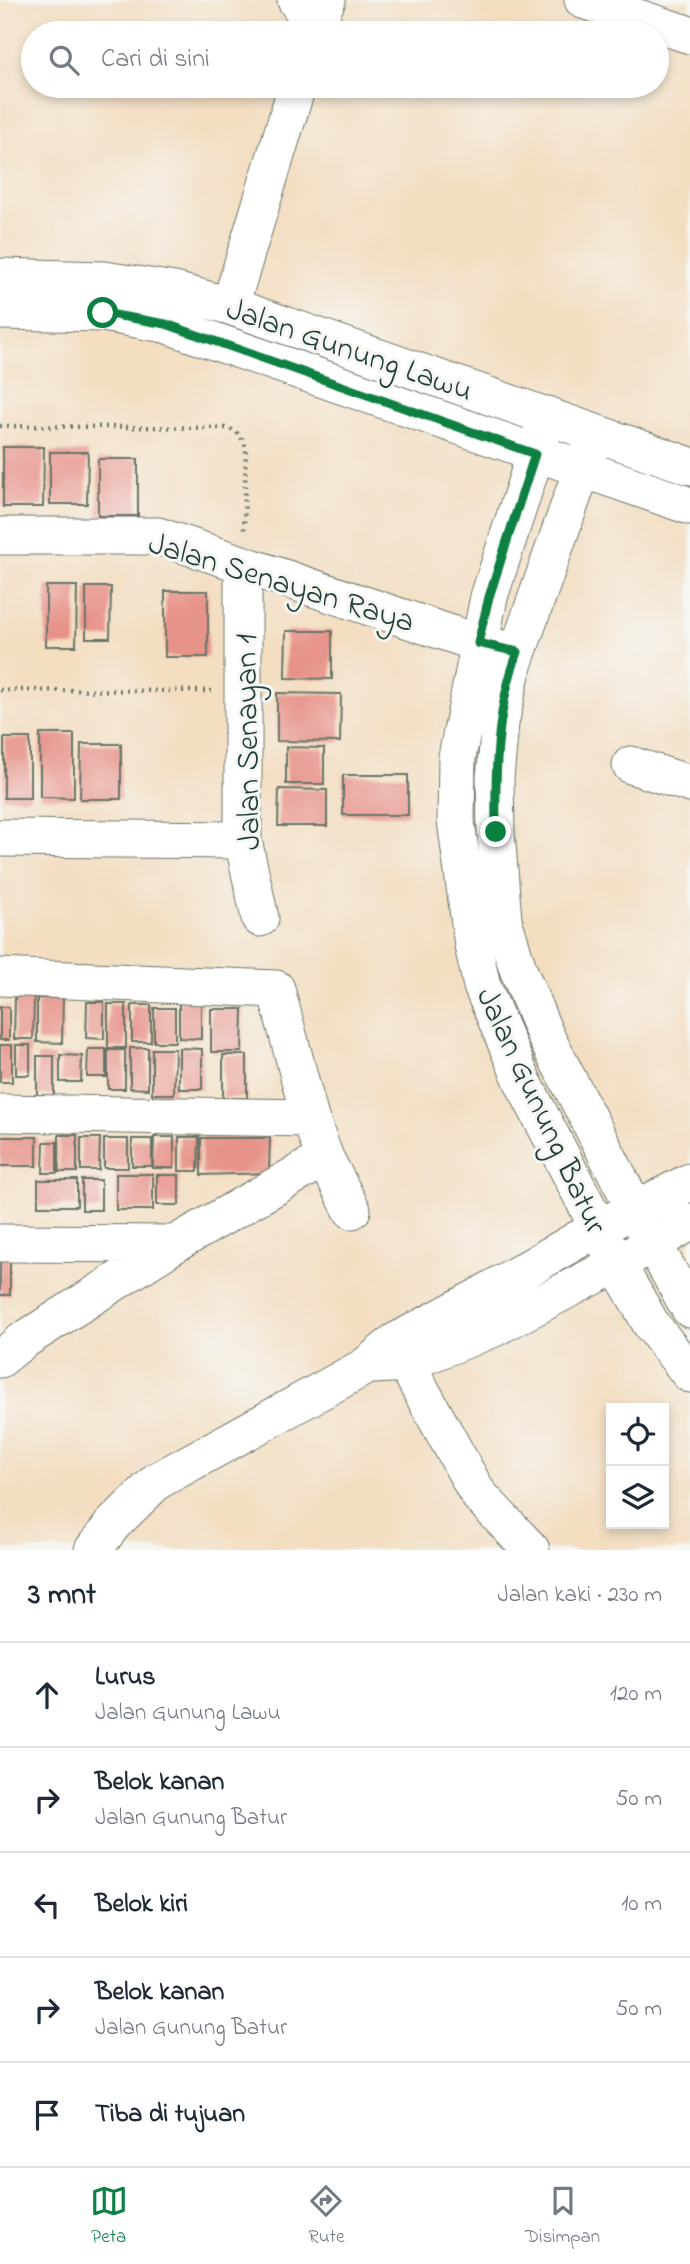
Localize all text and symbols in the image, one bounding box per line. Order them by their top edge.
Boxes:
search box [21,21,669,98]
icon: search [45,41,83,79]
text: Cari di sini [101,41,210,79]
street label: Jalan Gunung Lawu [219,287,479,416]
route start [87,297,118,328]
street label: Jalan Senayan Raya [142,522,420,647]
street label: Jalan Senayan 1 [224,633,275,850]
route end [480,816,511,847]
street label: Jalan Gunung Batur [462,980,618,1243]
map controls [606,1403,669,1529]
button: locate [606,1403,669,1466]
button: layers [606,1466,669,1529]
text: 3 mnt [28,1574,96,1618]
text: Jalan kaki · 230 m [497,1579,662,1612]
text: Lurus [95,1659,156,1697]
icon: ahead [28,1676,66,1714]
text: 120 m [610,1678,662,1711]
text: Jalan Gunung Lawu [95,1697,281,1730]
text: Belok kanan [95,1764,224,1802]
icon: right [28,1781,66,1819]
text: 50 m [615,1783,662,1816]
text: Jalan Gunung Batur [95,1802,287,1835]
icon: left [28,1886,66,1924]
text: Belok kiri [95,1886,188,1924]
text: 10 m [621,1888,662,1921]
text: Belok kanan [95,1974,224,2012]
icon: right [28,1991,66,2029]
text: 50 m [615,1993,662,2026]
text: Jalan Gunung Batur [95,2012,287,2045]
icon: arrive [28,2096,66,2134]
text: Tiba di tujuan [95,2096,245,2134]
tab: Peta [90,2182,128,2251]
tab: Rute [307,2182,345,2251]
tab: Disimpan [525,2182,600,2251]

